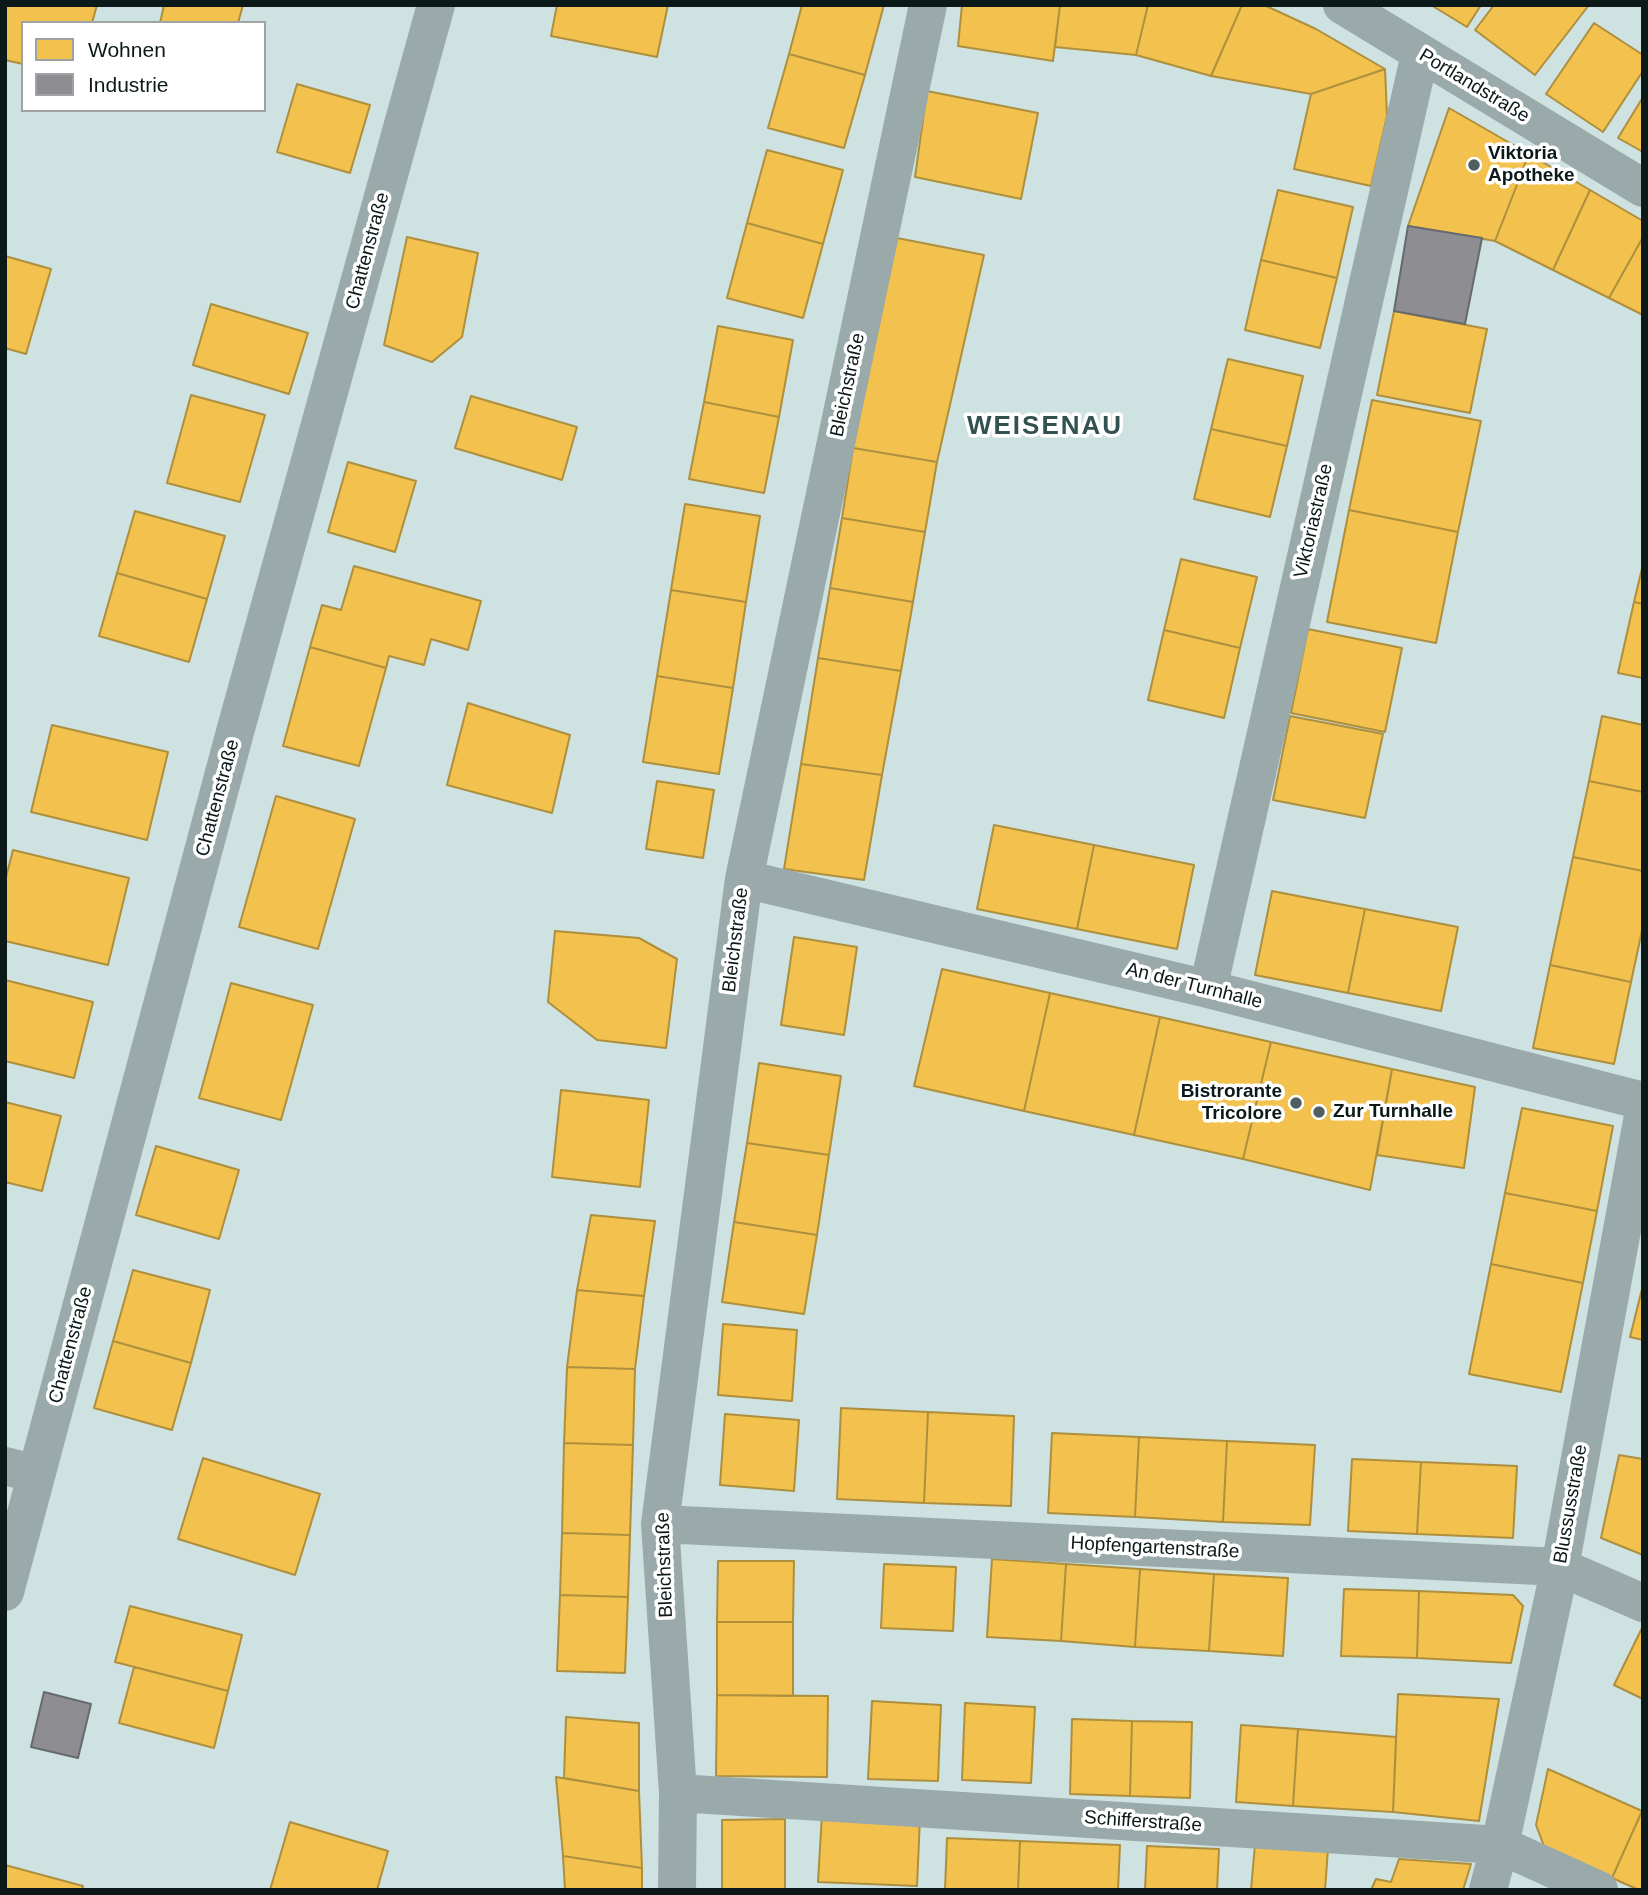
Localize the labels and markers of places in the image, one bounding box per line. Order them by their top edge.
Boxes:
place label: Viktoria Apotheke [1488,143,1575,187]
marker: Viktoria Apotheke [1466,157,1482,173]
place label: Bistrorante Tricolore [1181,1081,1282,1125]
marker: Bistrorante Tricolore [1288,1095,1304,1111]
place label: Zur Turnhalle [1333,1101,1453,1123]
marker: Zur Turnhalle [1311,1104,1327,1120]

